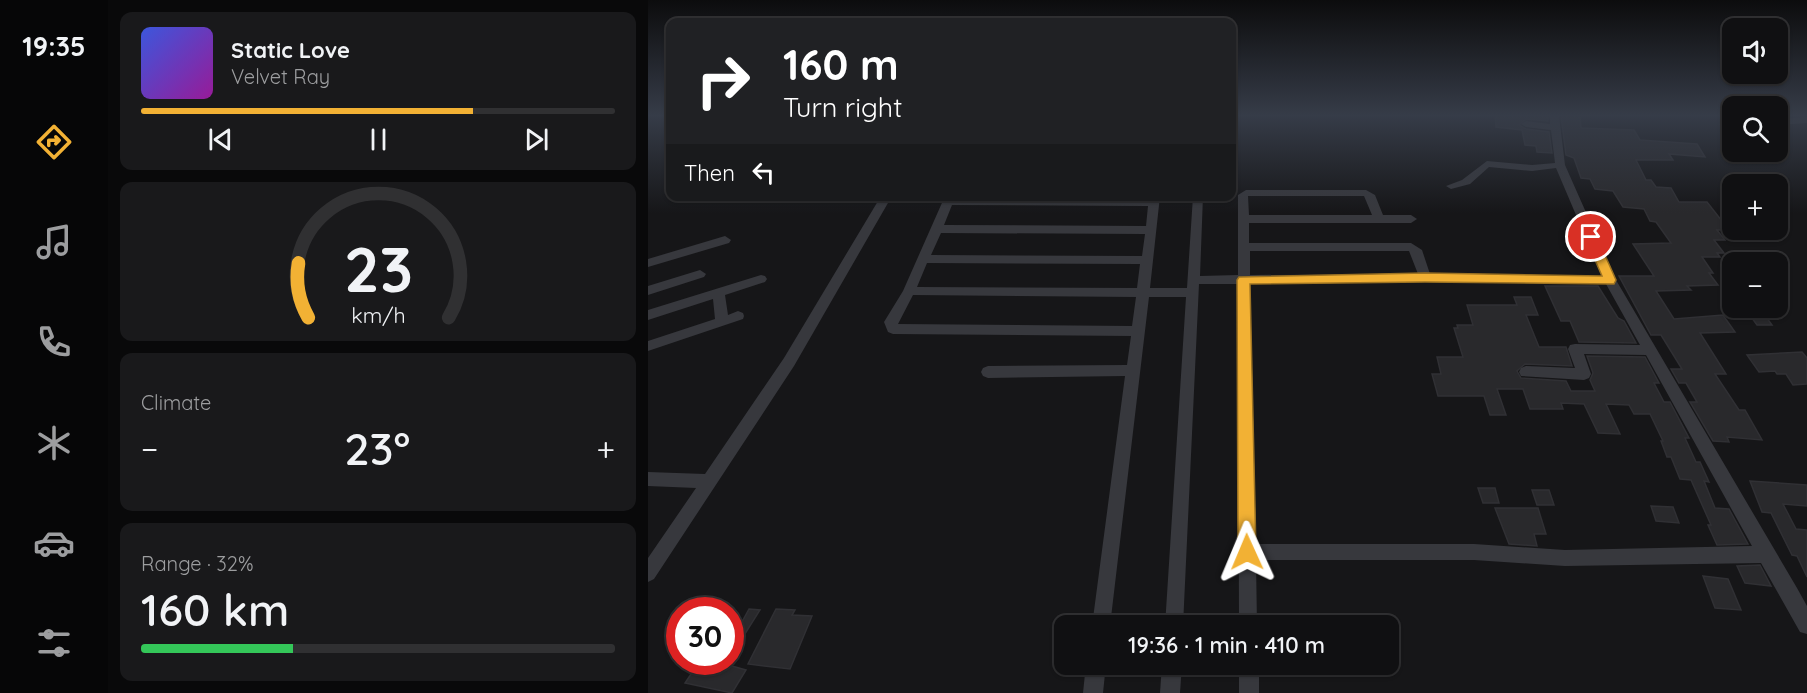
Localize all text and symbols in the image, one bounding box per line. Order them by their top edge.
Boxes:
map controls [1722,18,1788,318]
button: sound [1722,18,1788,84]
text: 19:35 [22,29,86,63]
text: Static Love [231,36,350,64]
text: 160 m [783,38,899,91]
icon: right [684,42,762,120]
text: Velvet Ray [231,64,330,89]
text: Turn right [783,90,902,124]
button: search [1722,96,1788,162]
icon: directions [33,121,75,163]
icon: previous [204,123,237,156]
icon: pause [362,123,395,156]
icon: next [520,123,553,156]
icon: left [747,156,780,189]
text: Then [684,159,735,187]
button: + [1722,174,1788,240]
pin [1565,211,1616,262]
icon: arrive [1574,220,1607,253]
icon: music [33,221,75,263]
text: 23 [343,231,413,309]
button: − [1722,252,1788,318]
text: km/h [351,303,405,329]
icon: phone [33,321,75,363]
text: Climate [141,390,211,415]
text: 23° [344,420,410,476]
icon: climate [33,422,75,464]
text: − [141,428,158,469]
text: + [596,428,615,469]
position arrow [1215,520,1279,584]
icon: car [33,522,75,564]
text: Range · 32% [141,551,253,576]
text: 160 km [141,581,289,637]
speed limit sign: 30 [666,597,744,675]
icon: filters [33,622,75,664]
text: 19:36 · 1 min · 410 m [1128,631,1325,659]

